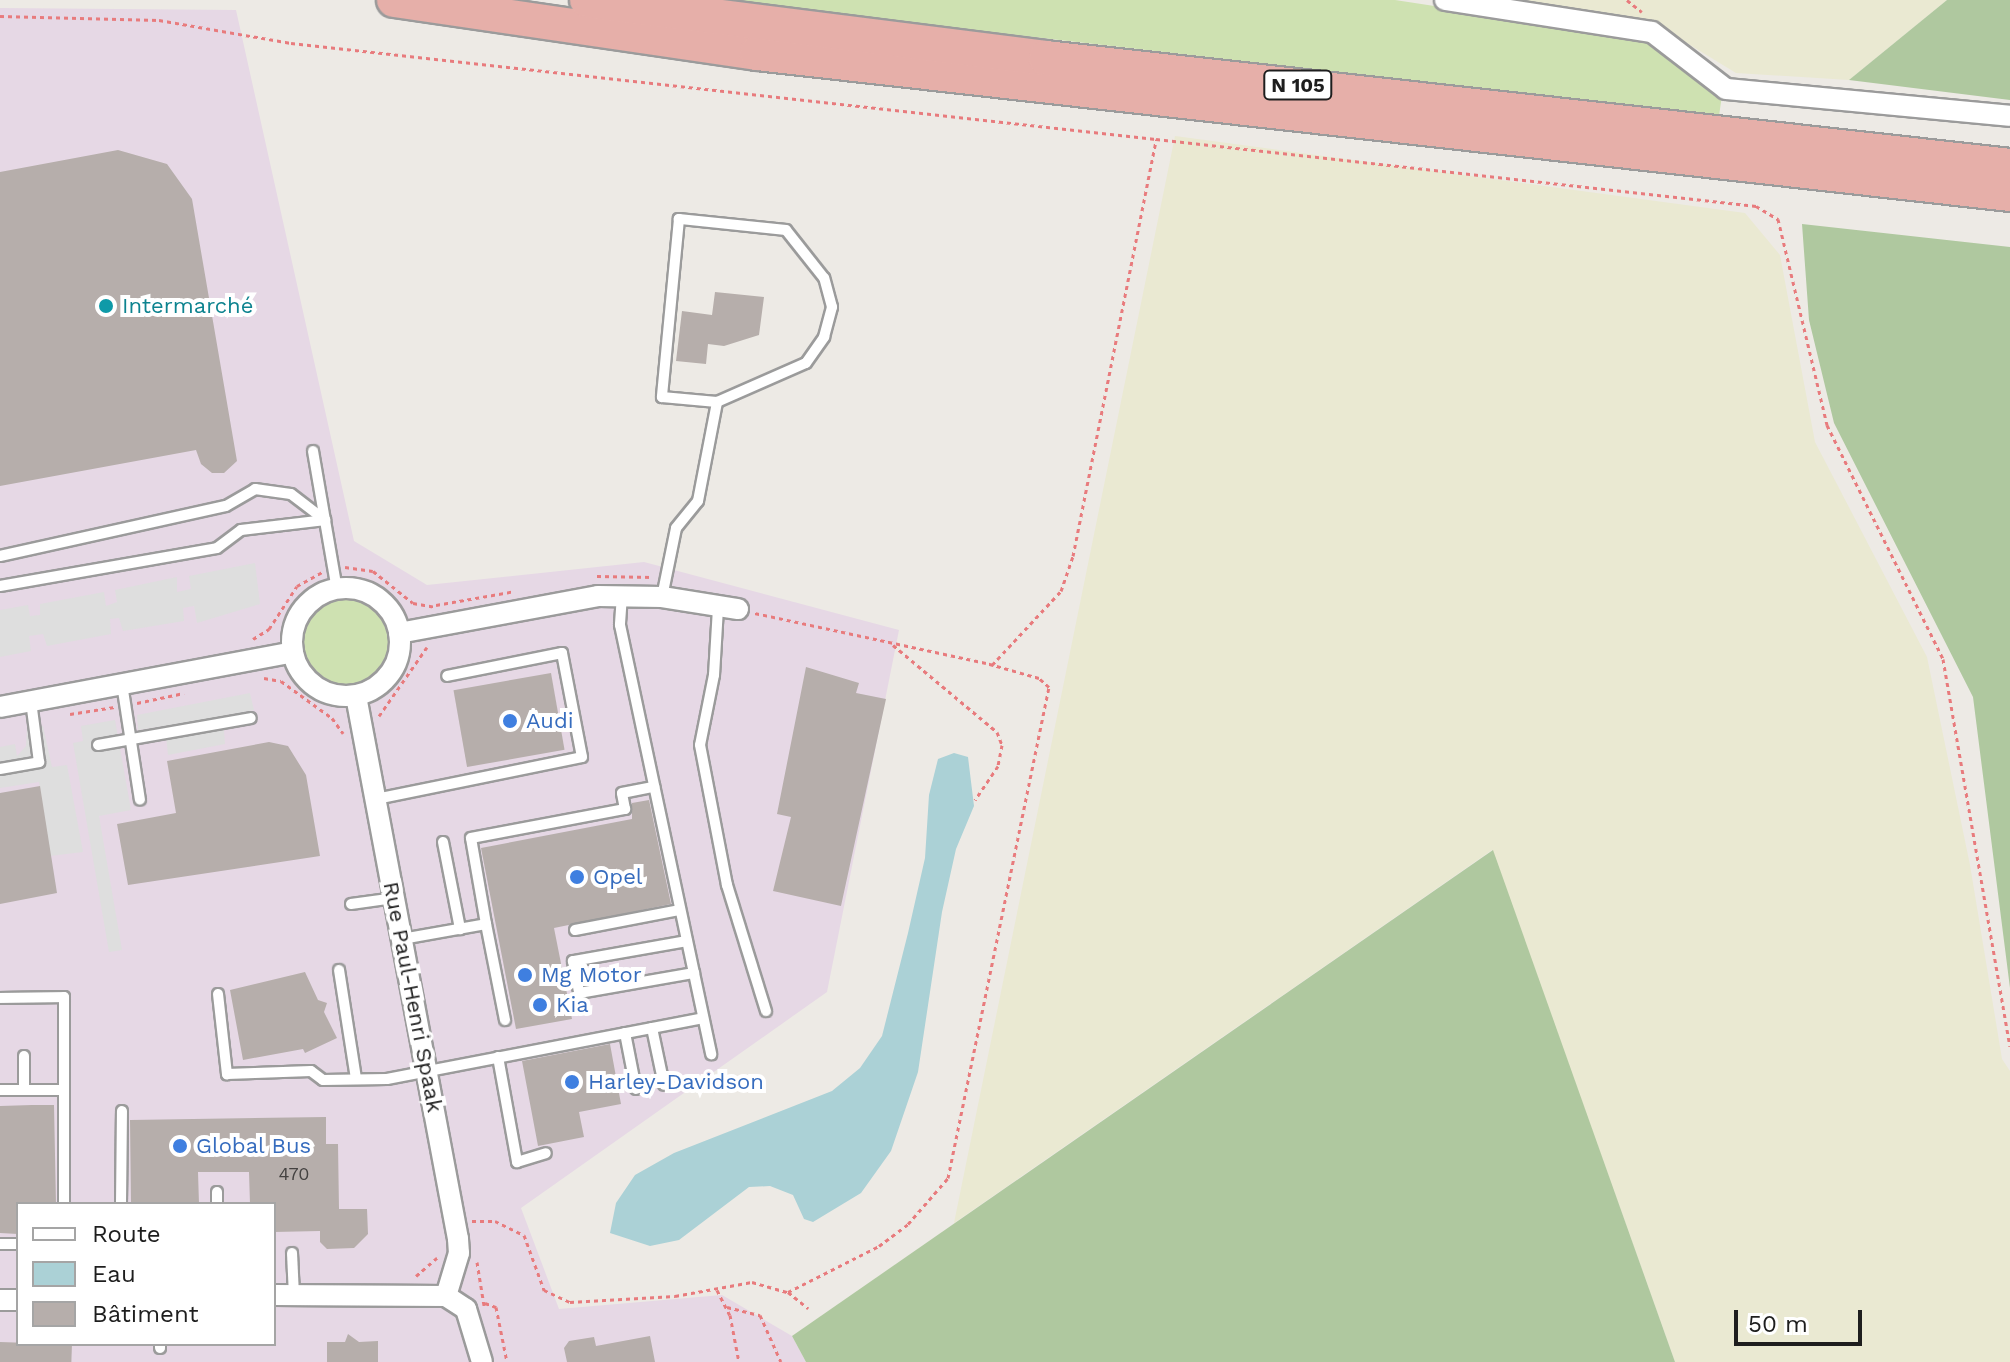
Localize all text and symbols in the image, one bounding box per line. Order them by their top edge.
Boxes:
road number: N 105 [1262,69,1334,101]
place label: Intermarché [122,293,253,319]
marker: Intermarché [97,297,115,315]
place label: Audi [526,708,574,734]
marker: Audi [501,712,519,730]
place label: Opel [593,864,643,890]
marker: Opel [568,868,586,886]
street label: Rue Paul-Henri Spaak [378,879,448,1115]
place label: Mg Motor [541,962,642,988]
marker: Mg Motor [516,966,534,984]
place label: Kia [556,992,589,1018]
marker: Kia [531,996,549,1014]
place label: Harley-Davidson [588,1069,764,1095]
marker: Harley-Davidson [563,1073,581,1091]
place label: Global Bus [196,1133,312,1159]
marker: Global Bus [171,1137,189,1155]
house number: 470 [278,1163,310,1185]
legend [16,1202,276,1346]
text: Route [92,1220,161,1248]
text: Eau [92,1260,136,1288]
scale bar [1738,1294,1866,1344]
text: Bâtiment [92,1300,199,1328]
text: 50 m [1748,1310,1808,1338]

